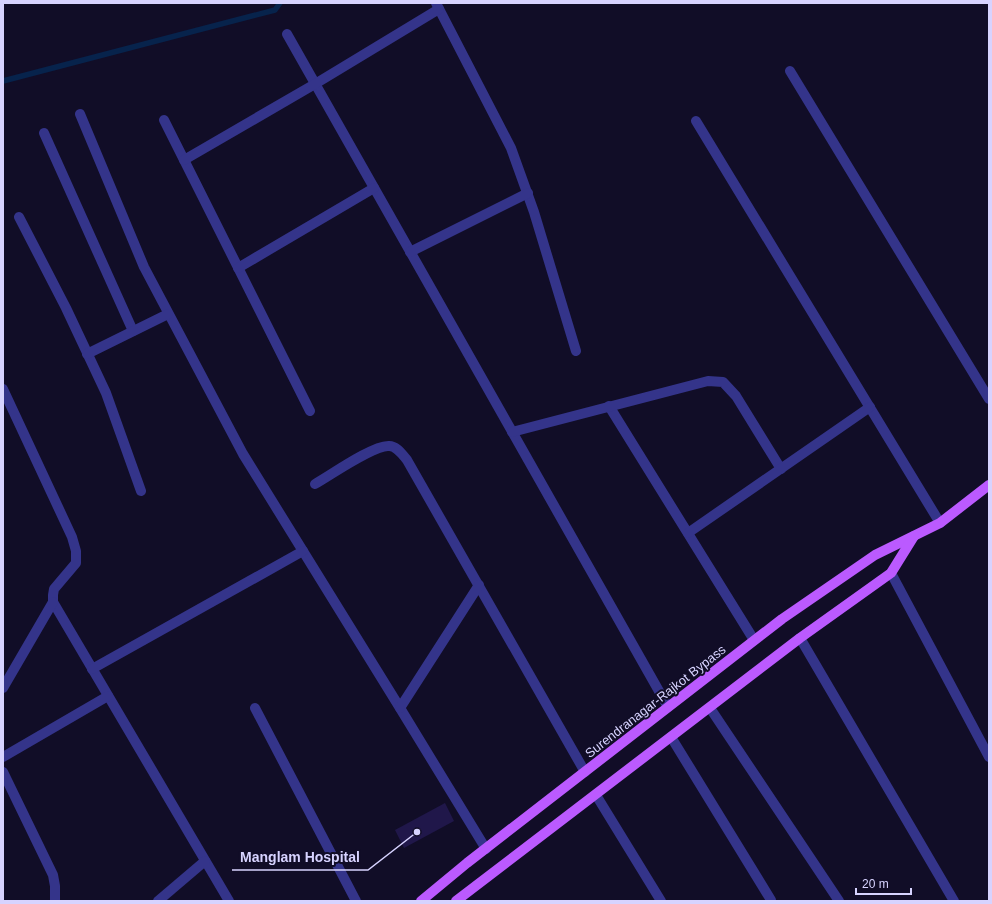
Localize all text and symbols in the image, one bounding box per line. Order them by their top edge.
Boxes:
street label: Surendranagar-Rajkot Bypass [582,642,729,761]
callout: Manglam Hospital [232,844,368,870]
text: Manglam Hospital [240,849,360,865]
scale bar [856,870,911,896]
text: 20 m [862,877,889,891]

